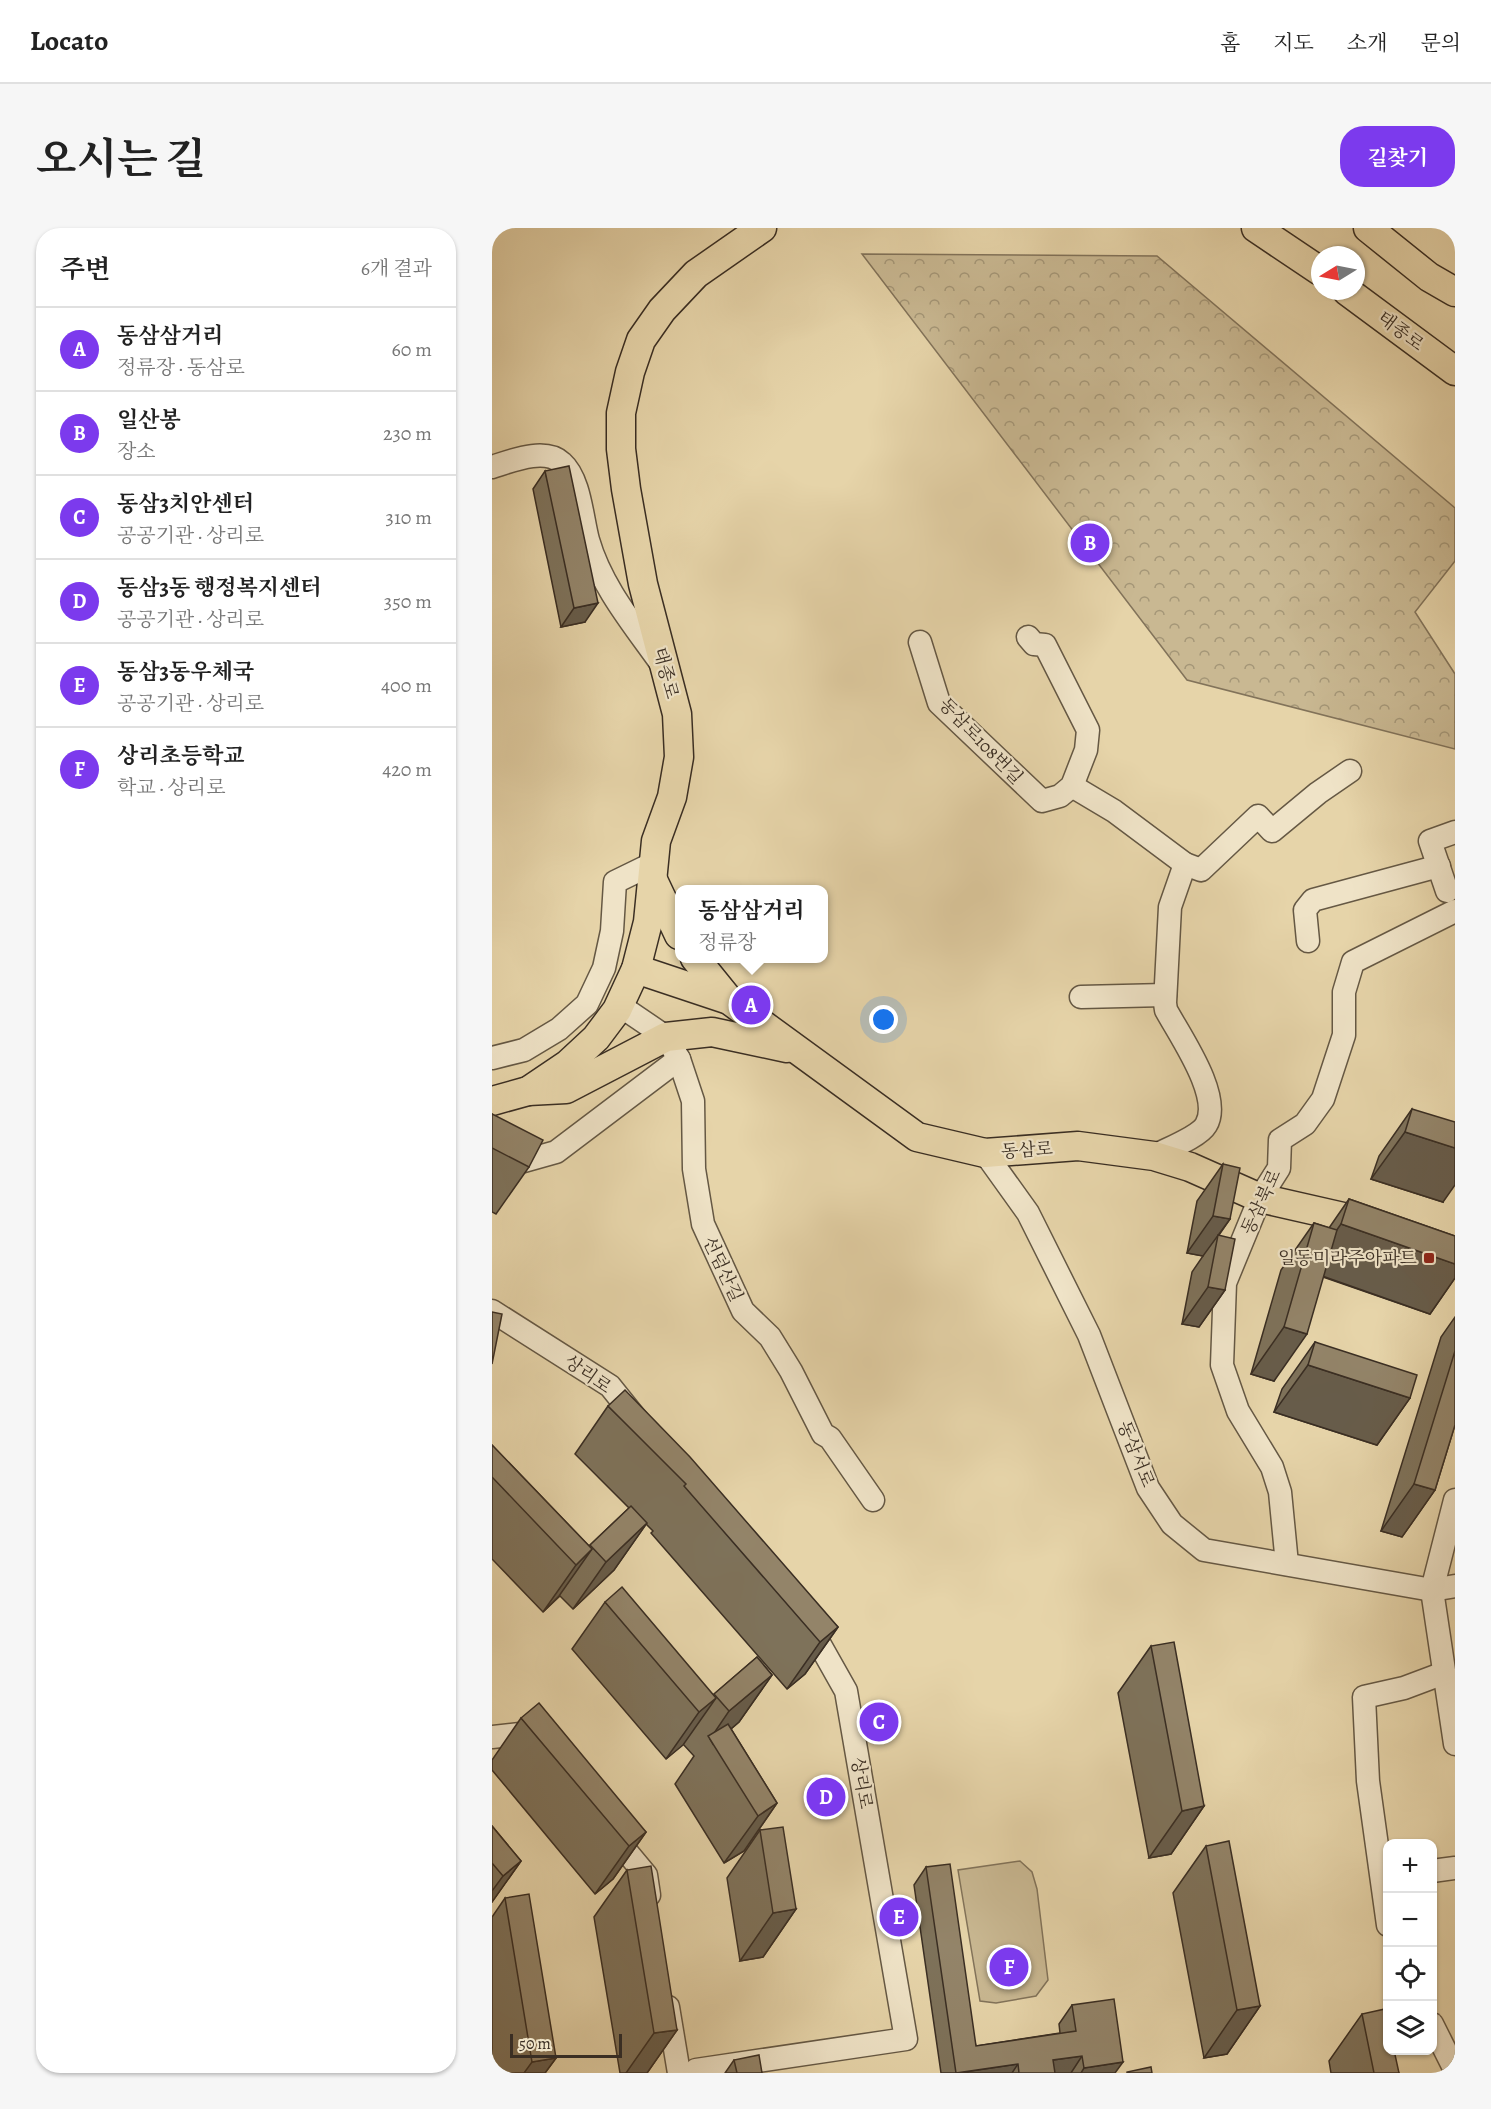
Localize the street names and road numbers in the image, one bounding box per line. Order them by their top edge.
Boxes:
street label: 태종로 [1373,306,1429,356]
street label: 태종로 [648,645,684,701]
street label: 동삼로108번길 [934,693,1028,789]
street label: 동삼로 [1000,1136,1054,1164]
street label: 동삼북로 [1235,1165,1287,1239]
street label: 선덤산길 [697,1232,749,1306]
street label: 상리로 [560,1349,616,1399]
street label: 동삼서로 [1112,1417,1160,1491]
street label: 상리로 [846,1755,878,1811]

